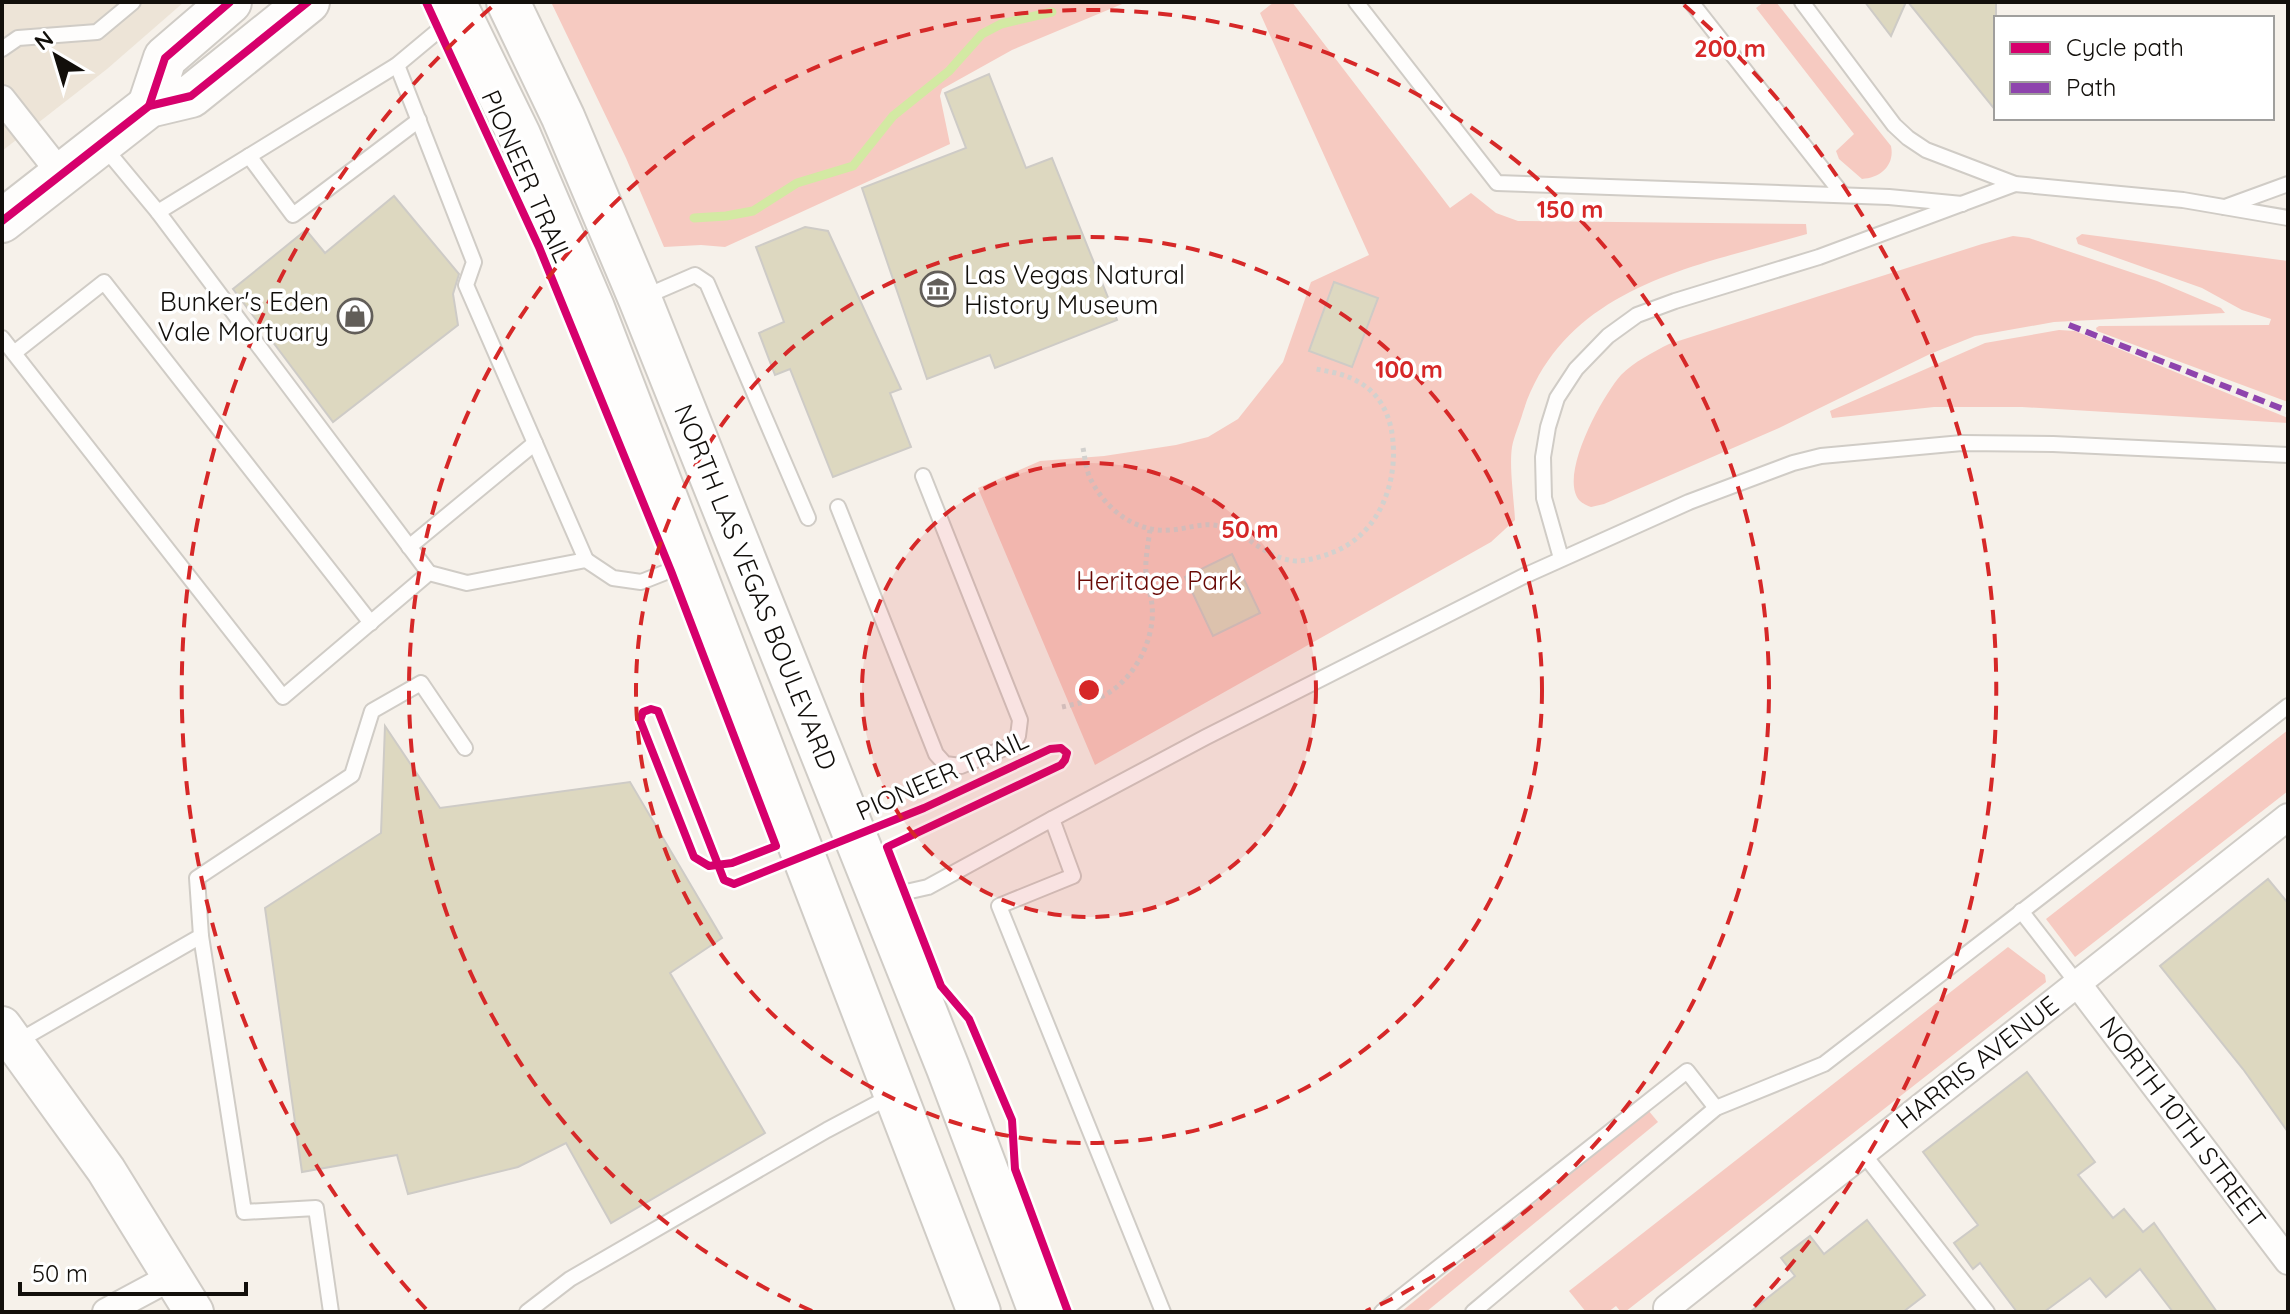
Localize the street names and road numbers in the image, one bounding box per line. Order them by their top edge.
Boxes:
street label: PIONEER TRAIL [474,85,580,267]
street label: NORTH LAS VEGAS BOULEVARD [667,399,845,775]
street label: PIONEER TRAIL [851,722,1033,828]
street label: HARRIS AVENUE [1889,988,2065,1136]
street label: NORTH 10TH STREET [2093,1010,2273,1234]

